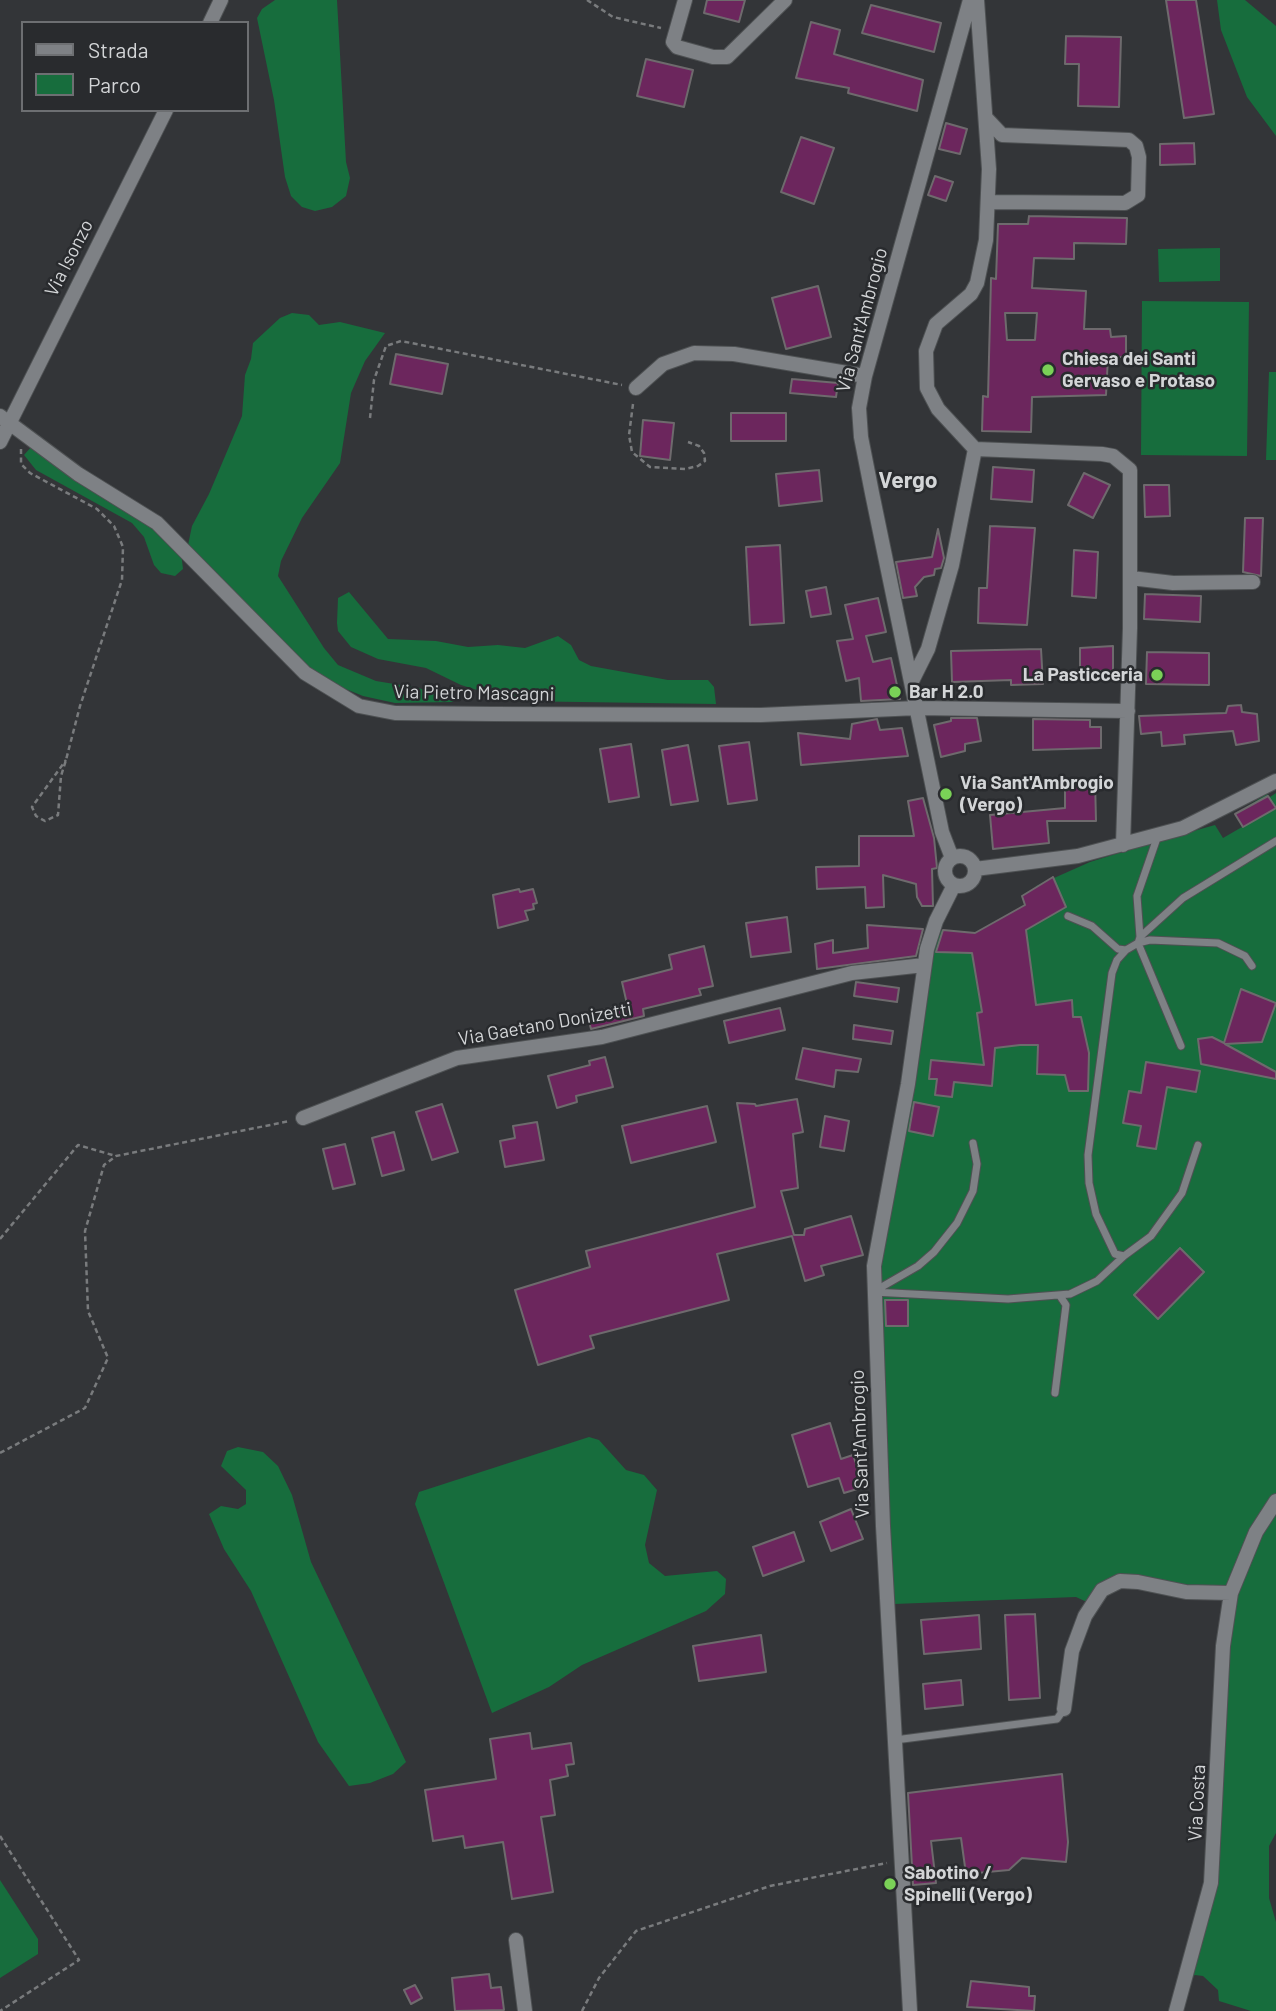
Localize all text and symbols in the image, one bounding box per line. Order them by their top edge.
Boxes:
legend [21,21,248,112]
text: Strada [88,37,148,62]
text: Parco [88,72,141,97]
street label: Via Isonzo [40,216,98,300]
street label: Via Sant'Ambrogio [832,245,892,395]
place label: Chiesa dei Santi Gervaso e Protaso [1062,348,1215,392]
marker: Chiesa dei Santi Gervaso e Protaso [1040,362,1056,378]
district label: Vergo [878,466,938,494]
place label: La Pasticceria [1023,664,1143,686]
marker: La Pasticceria [1149,667,1165,683]
street label: Via Pietro Mascagni [393,680,555,706]
place label: Bar H 2.0 [909,681,984,703]
marker: Bar H 2.0 [887,684,903,700]
place label: Via Sant'Ambrogio (Vergo) [960,772,1114,816]
marker: Via Sant'Ambrogio (Vergo) [938,786,954,802]
street label: Via Gaetano Donizetti [456,997,634,1051]
street label: Via Sant'Ambrogio [846,1369,874,1519]
street label: Via Costa [1184,1764,1210,1842]
place label: Sabotino / Spinelli (Vergo) [904,1862,1032,1906]
marker: Sabotino / Spinelli (Vergo) [882,1876,898,1892]

